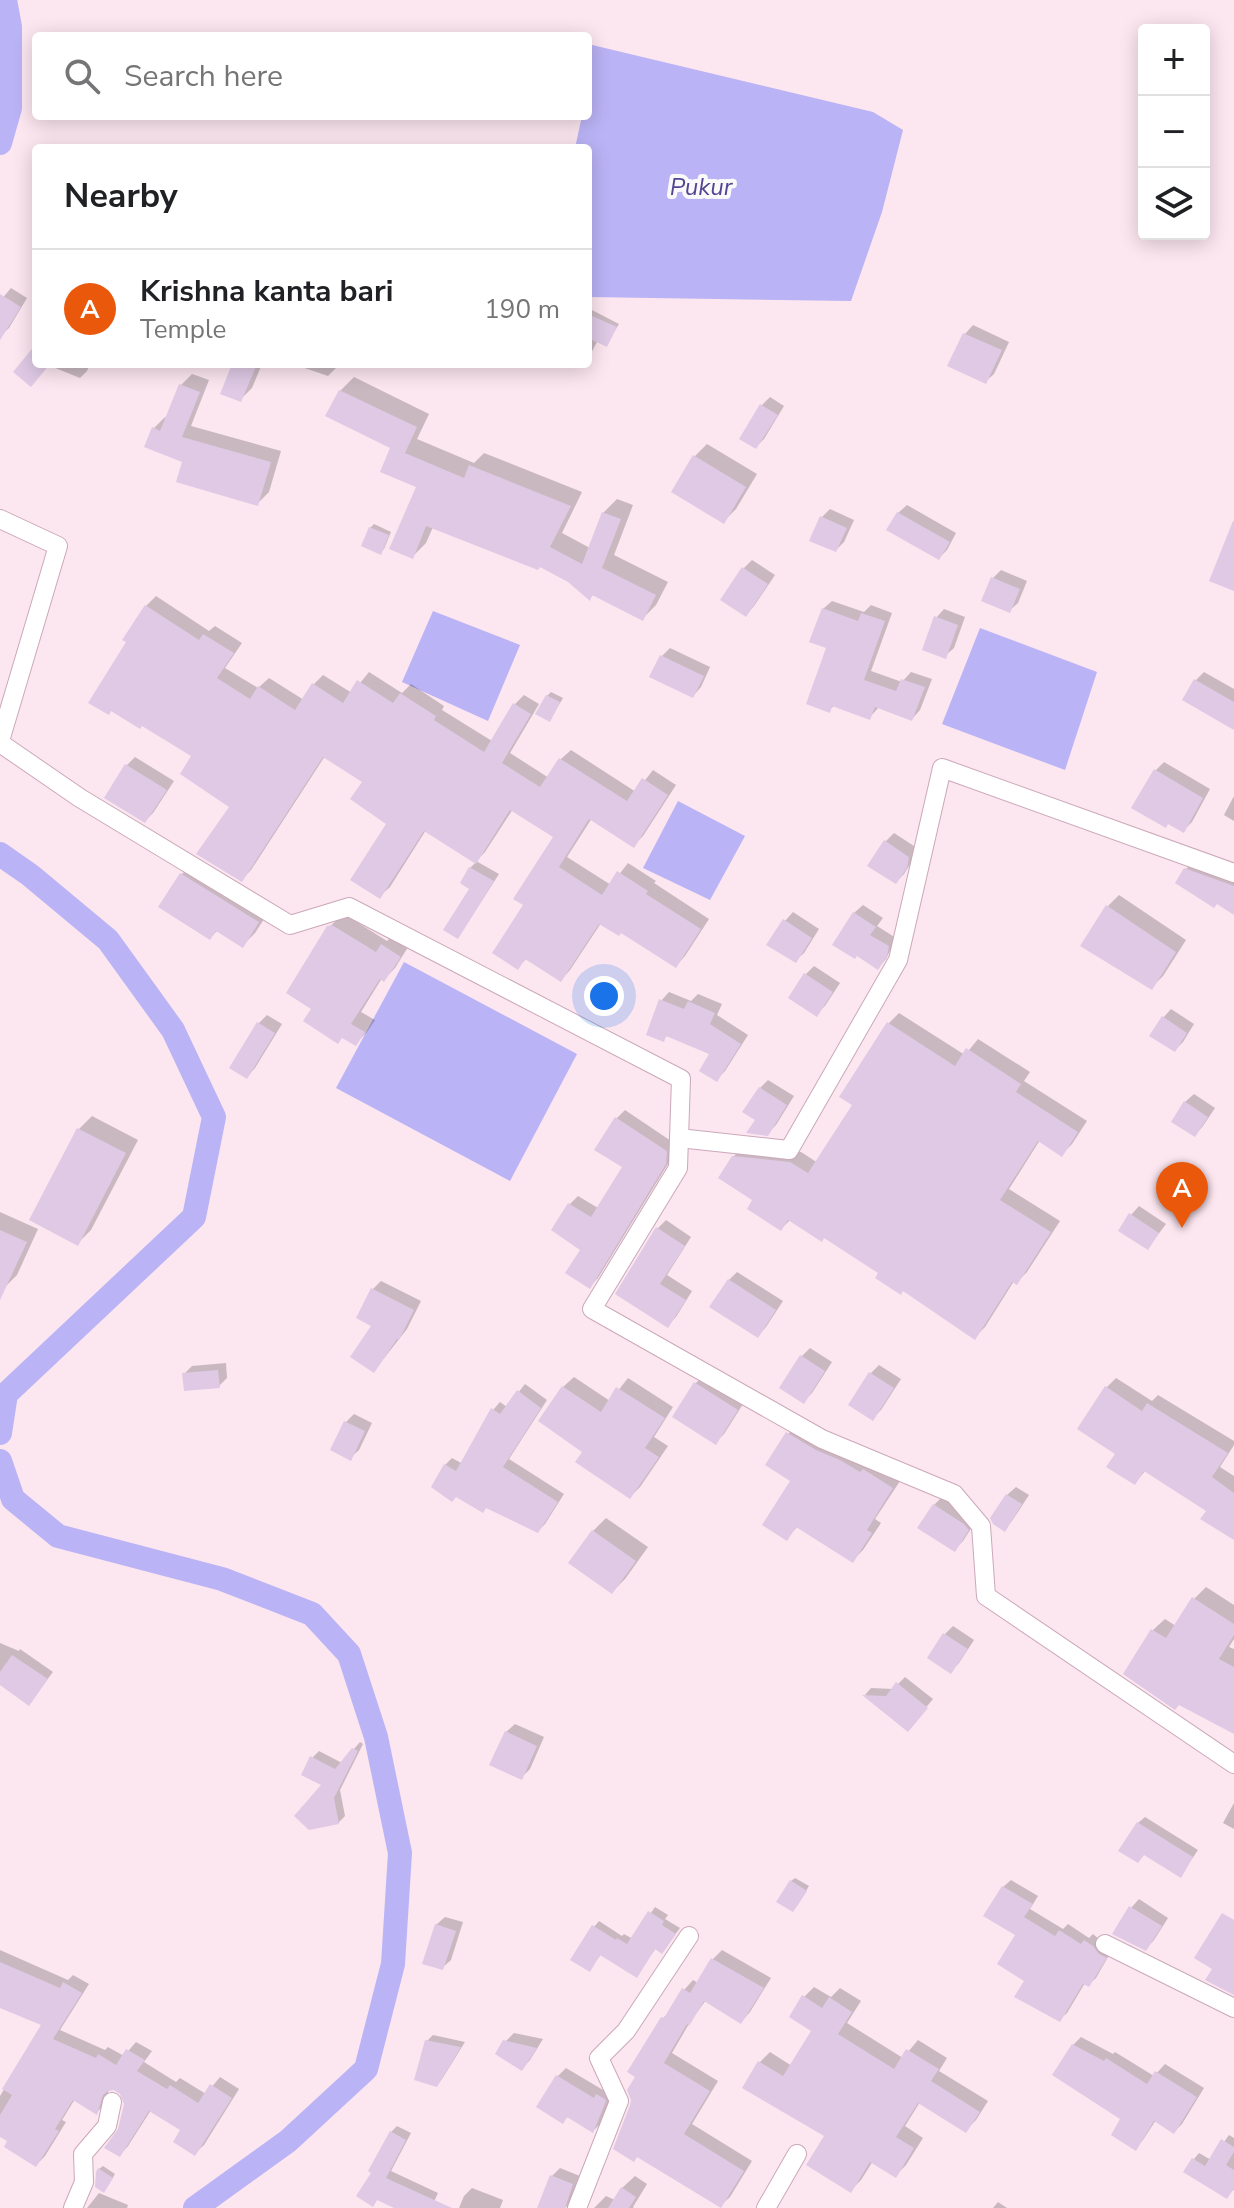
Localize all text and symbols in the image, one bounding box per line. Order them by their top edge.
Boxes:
map controls [1138,24,1210,240]
button: + [1138,24,1210,96]
search box [32,32,592,120]
icon: search [60,54,104,98]
text: Search here [124,56,283,97]
button: − [1138,96,1210,168]
button: layers [1138,168,1210,240]
water label: Pukur [670,171,734,203]
text: Nearby [64,173,178,219]
text: Krishna kanta bari [140,271,393,312]
text: A [80,292,100,327]
text: 190 m [484,292,560,327]
text: Temple [140,312,226,347]
your location [584,976,624,1016]
pin: A [1156,1162,1208,1228]

